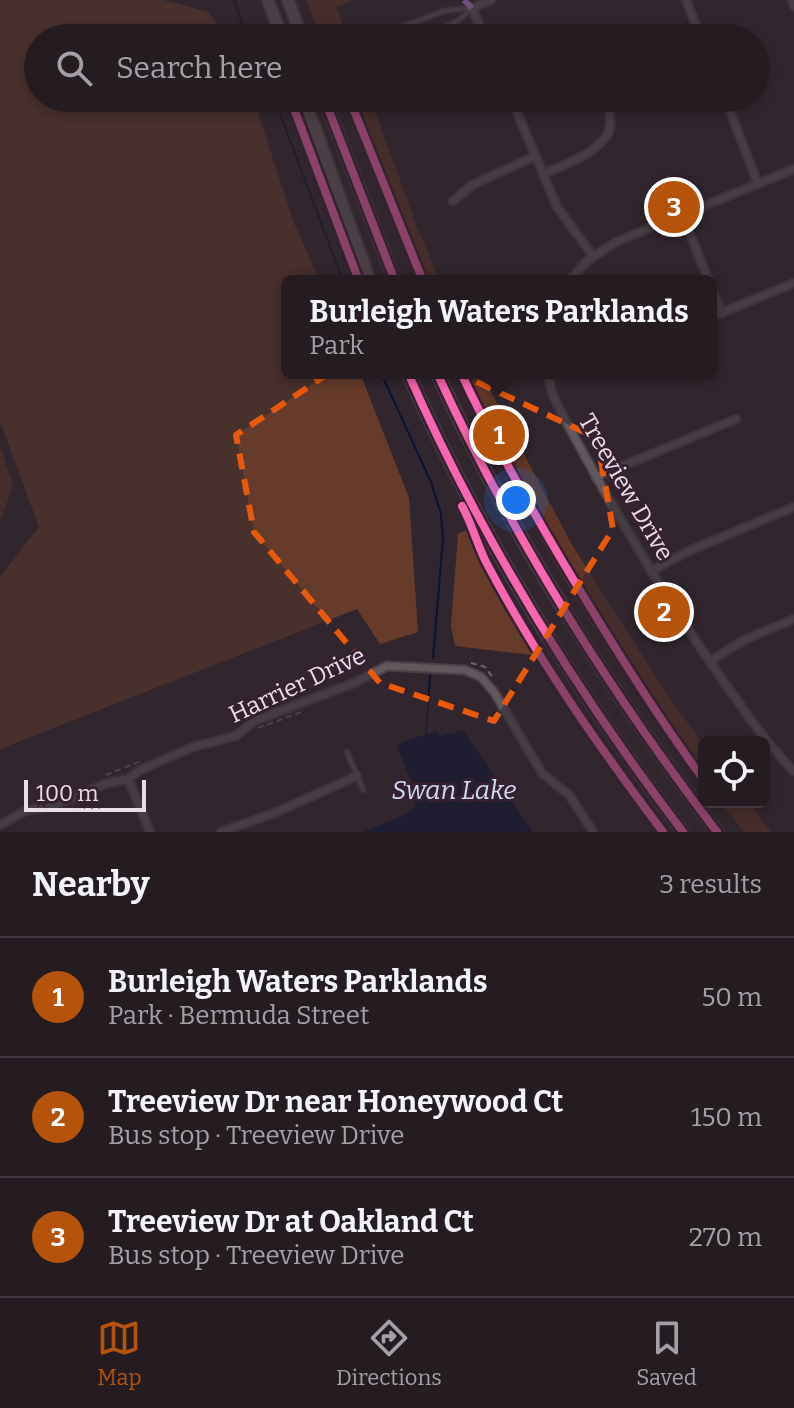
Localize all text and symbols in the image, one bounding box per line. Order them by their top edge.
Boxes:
search box [24,24,770,112]
icon: search [52,46,96,90]
text: Search here [116,50,283,86]
pin: 3 [648,177,700,237]
popup [281,275,717,379]
text: Burleigh Waters Parklands [309,294,689,330]
text: Park [309,330,364,361]
pin: 1 [473,405,525,465]
street label: Treeview Drive [573,409,679,565]
your location [496,480,536,520]
pin: 2 [638,582,690,642]
street label: Harrier Drive [224,641,370,729]
map controls [698,736,770,808]
button: locate [698,736,770,808]
water label: Swan Lake [392,775,516,806]
scale bar [24,776,146,812]
text: 100 m [36,780,99,807]
text: Nearby [32,864,150,905]
text: 3 results [659,869,762,900]
text: Burleigh Waters Parklands [108,964,487,1000]
text: 1 [52,982,64,1013]
text: 50 m [701,982,762,1013]
text: Park · Bermuda Street [108,1000,369,1031]
text: Treeview Dr near Honeywood Ct [108,1084,563,1120]
text: 2 [51,1102,65,1133]
text: 150 m [691,1102,762,1133]
text: Bus stop · Treeview Drive [108,1120,404,1151]
text: Treeview Dr at Oakland Ct [108,1204,474,1240]
text: 3 [51,1222,65,1253]
text: 270 m [689,1222,762,1253]
text: Bus stop · Treeview Drive [108,1240,404,1271]
tab: Map [97,1316,142,1391]
tab: Directions [336,1316,442,1391]
tab: Saved [636,1316,697,1391]

